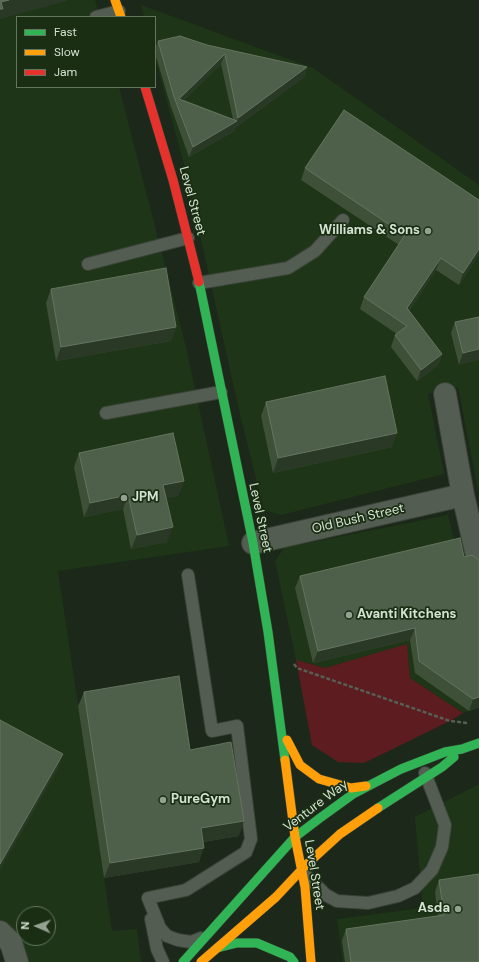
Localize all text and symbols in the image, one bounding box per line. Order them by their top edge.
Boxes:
legend [16,16,156,88]
text: Fast [54,24,77,40]
text: Slow [54,44,80,60]
text: Jam [54,64,77,80]
street label: Level Street [175,165,209,237]
place label: Williams & Sons [319,223,420,239]
marker: Williams & Sons [423,226,433,236]
street label: Level Street [245,482,275,554]
place label: JPM [132,490,159,506]
marker: JPM [119,493,129,503]
street label: Old Bush Street [310,501,406,537]
place label: Avanti Kitchens [357,607,457,623]
marker: Avanti Kitchens [344,610,354,620]
street label: Venture Way [281,777,351,835]
place label: PureGym [171,792,230,808]
marker: PureGym [158,795,168,805]
street label: Level Street [301,839,327,911]
place label: Asda [418,901,450,917]
marker: Asda [453,904,463,914]
north arrow [16,906,56,946]
text: N [18,921,32,930]

